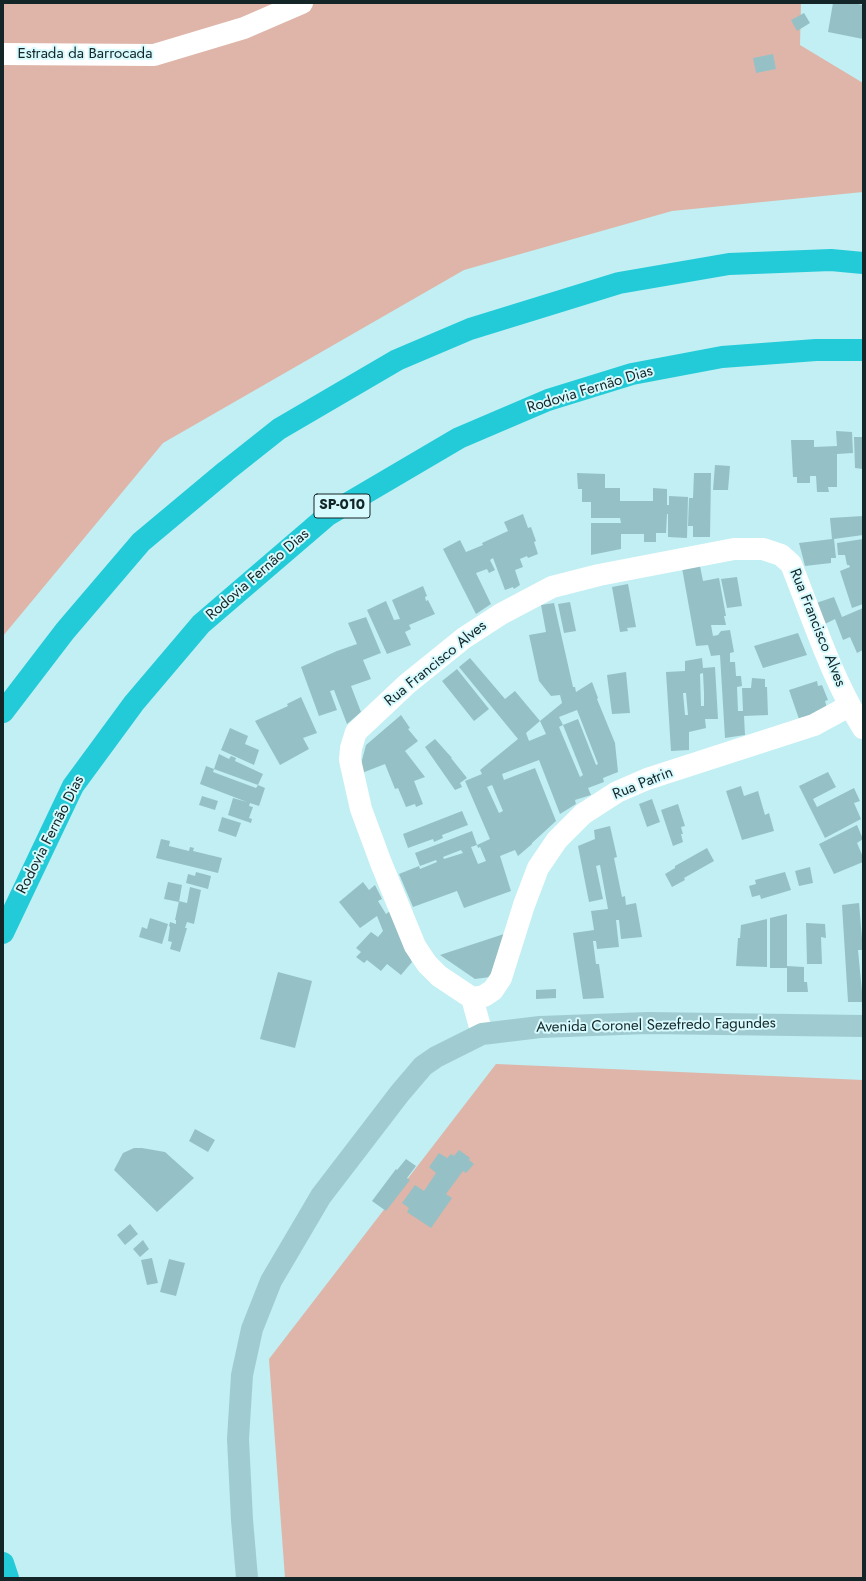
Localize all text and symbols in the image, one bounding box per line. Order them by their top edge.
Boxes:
street label: Estrada da Barrocada [18,45,152,63]
street label: Rodovia Fernão Dias [525,362,655,418]
road number: SP-010 [314,494,370,518]
street label: Rodovia Fernão Dias [203,525,313,625]
street label: Rua Francisco Alves [785,566,849,690]
street label: Rua Francisco Alves [381,617,491,711]
street label: Rua Patrin [610,764,676,804]
street label: Rodovia Fernão Dias [13,773,89,897]
street label: Avenida Coronel Sezefredo Fagundes [536,1015,776,1037]

